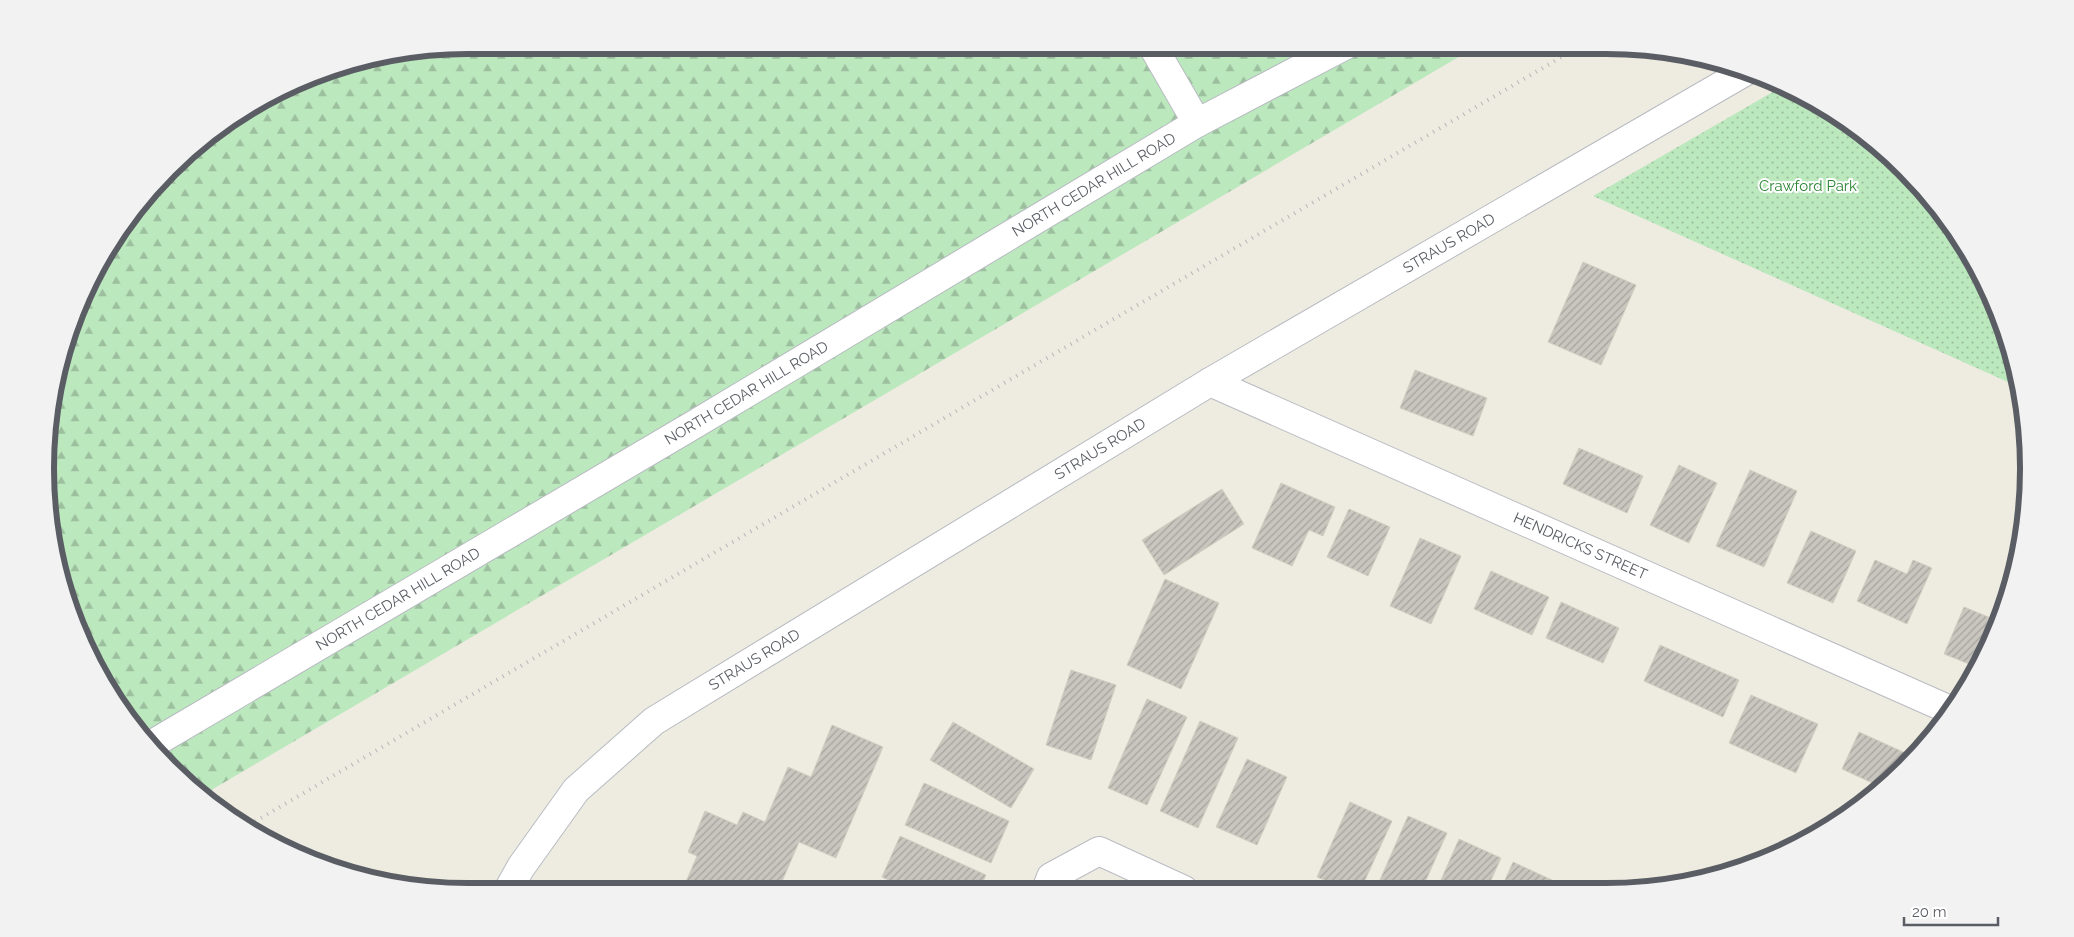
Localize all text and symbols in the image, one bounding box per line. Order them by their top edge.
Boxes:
street label: NORTH CEDAR HILL ROAD [1009,129,1179,241]
park label: Crawford Park [1759,177,1857,195]
street label: STRAUS ROAD [1400,209,1499,277]
street label: NORTH CEDAR HILL ROAD [661,337,832,449]
street label: STRAUS ROAD [1051,414,1149,484]
street label: HENDRICKS STREET [1511,509,1650,584]
street label: NORTH CEDAR HILL ROAD [313,544,483,655]
street label: STRAUS ROAD [706,625,804,694]
scale bar [1904,894,1998,926]
text: 20 m [1912,903,1947,921]

